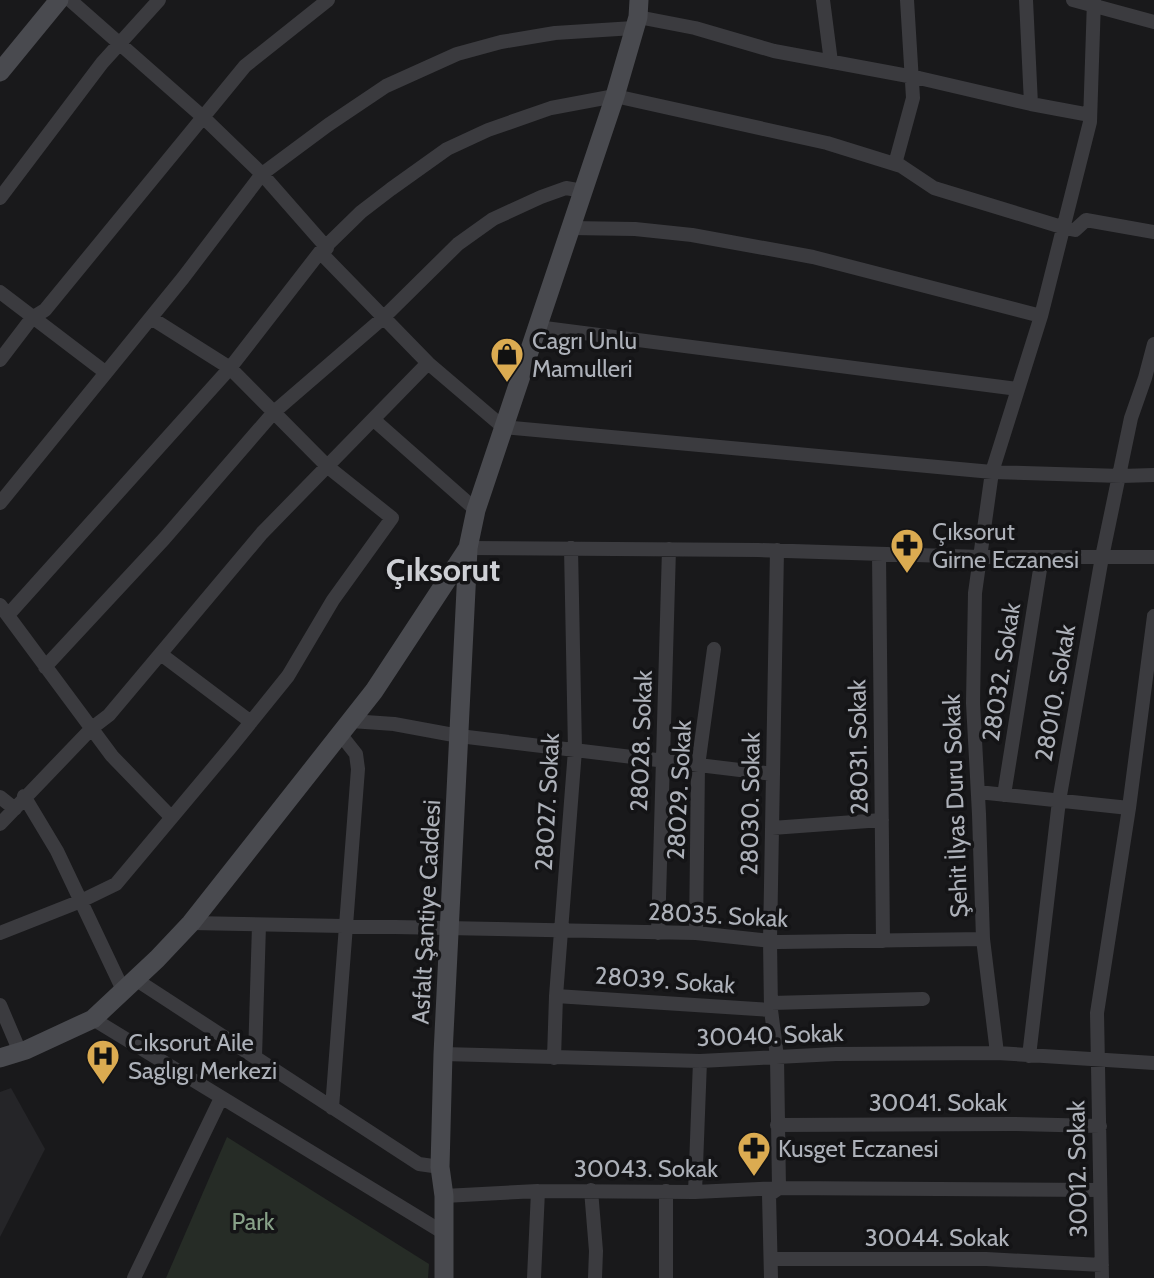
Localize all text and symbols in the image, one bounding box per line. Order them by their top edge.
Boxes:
place label: Cagrı Unlu Mamulleri [532,326,637,383]
shop icon: Cagrı Unlu Mamulleri [488,335,526,384]
place label: Çıksorut Girne Eczanesi [932,517,1079,574]
pharmacy icon: Çıksorut Girne Eczanesi [888,526,926,575]
district label: Çıksorut [386,550,500,589]
street label: 28032. Sokak [976,600,1026,743]
street label: 28010. Sokak [1029,622,1081,764]
street label: 28028. Sokak [624,670,658,812]
street label: 28031. Sokak [842,679,874,815]
street label: Şehit İlyas Duru Sokak [937,693,973,918]
street label: 28029. Sokak [661,719,697,861]
street label: 28027. Sokak [529,732,565,872]
street label: 28030. Sokak [734,732,766,876]
street label: Asfalt Şantiye Caddesi [406,799,446,1025]
street label: 28035. Sokak [647,897,789,933]
street label: 28039. Sokak [594,961,736,999]
street label: 30040. Sokak [696,1018,844,1052]
place label: Cıksorut Aile Saglıgı Merkezi [128,1028,277,1085]
hospital icon: Cıksorut Aile Saglıgı Merkezi [84,1037,122,1086]
street label: 30041. Sokak [869,1088,1008,1117]
street label: 30012. Sokak [1061,1100,1093,1238]
pharmacy icon: Kusget Eczanesi [735,1129,773,1178]
place label: Kusget Eczanesi [778,1134,939,1163]
street label: 30043. Sokak [574,1154,718,1183]
park label: Park [231,1207,275,1236]
street label: 30044. Sokak [865,1223,1009,1252]

